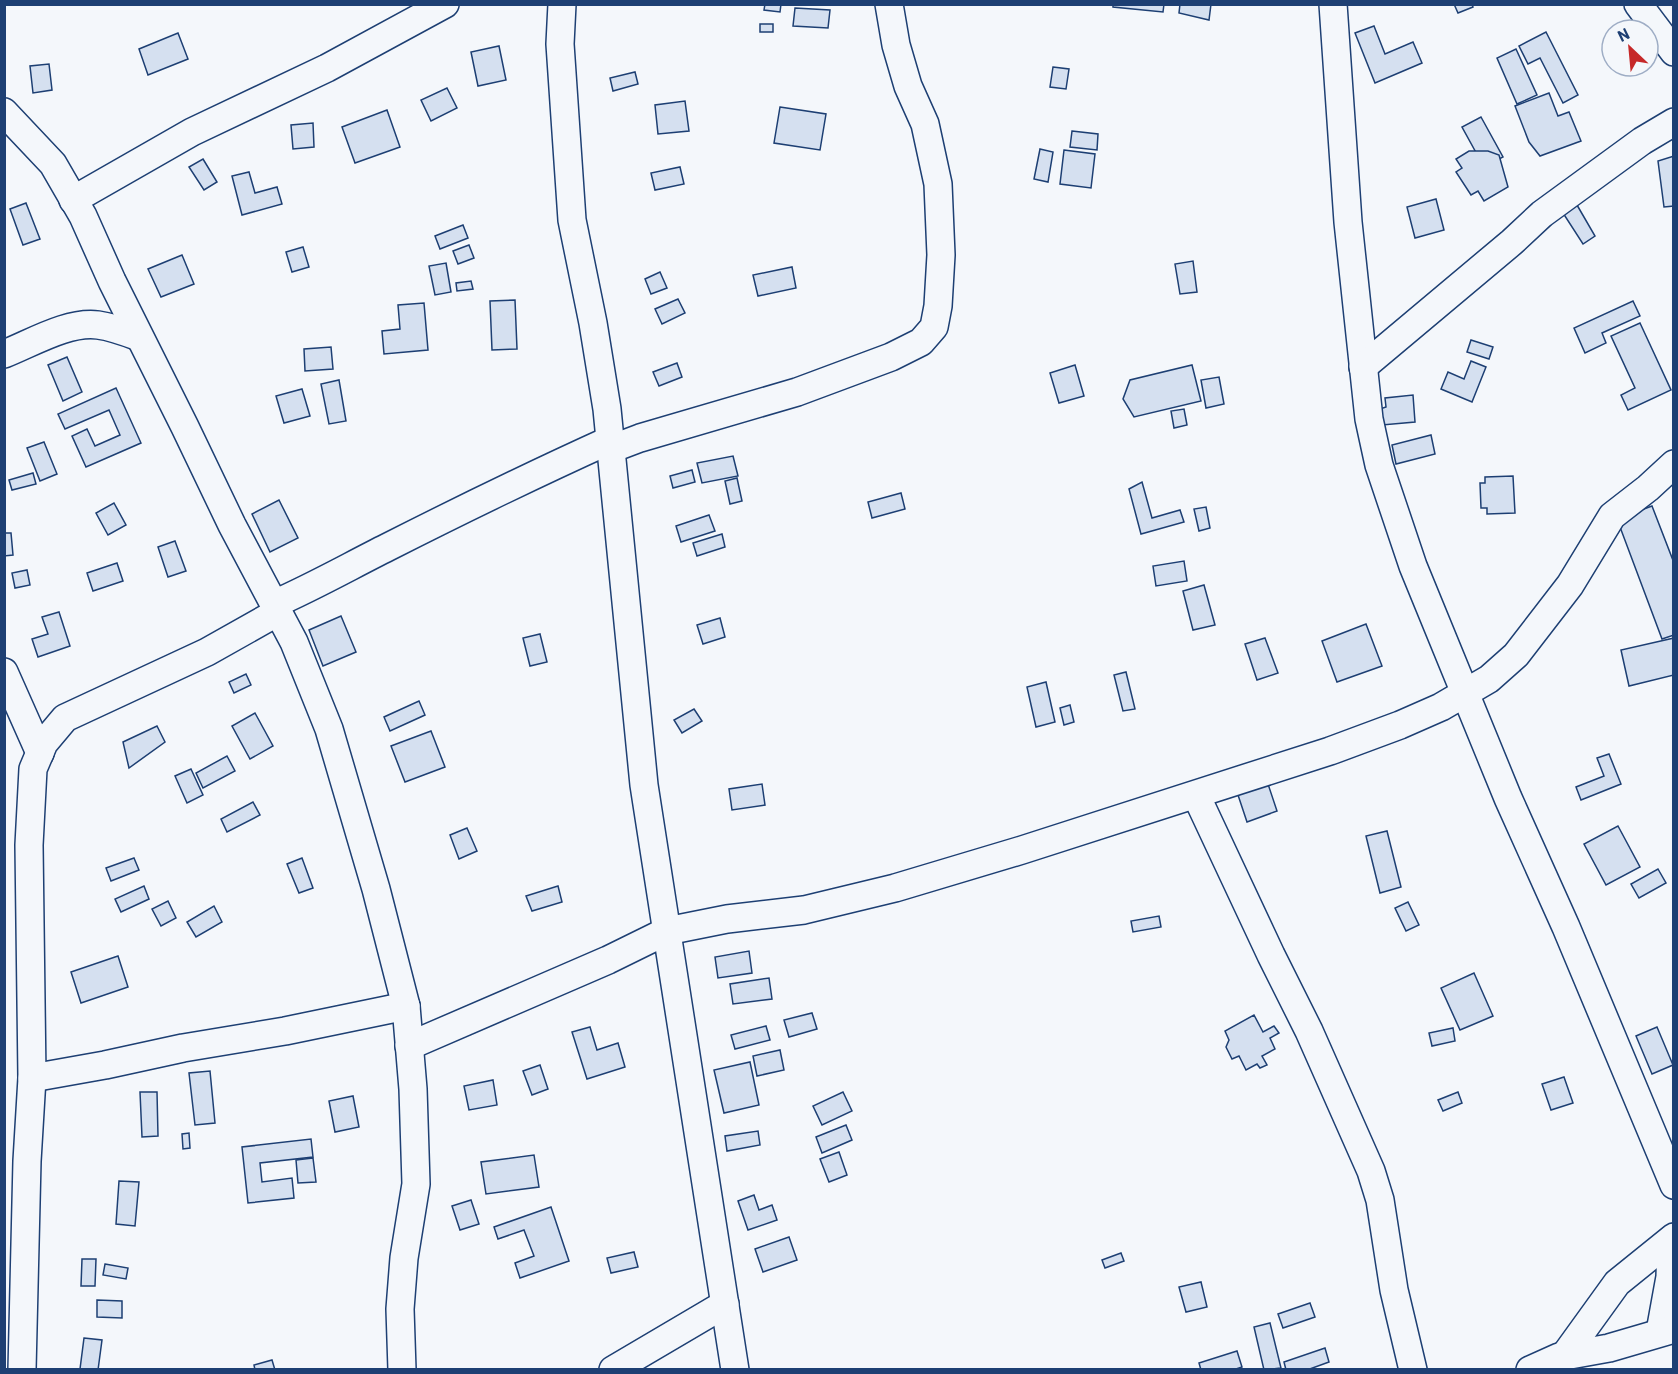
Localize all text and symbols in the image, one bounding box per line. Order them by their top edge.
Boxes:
north arrow [1600,18,1660,78]
text: N [1614,23,1632,45]

